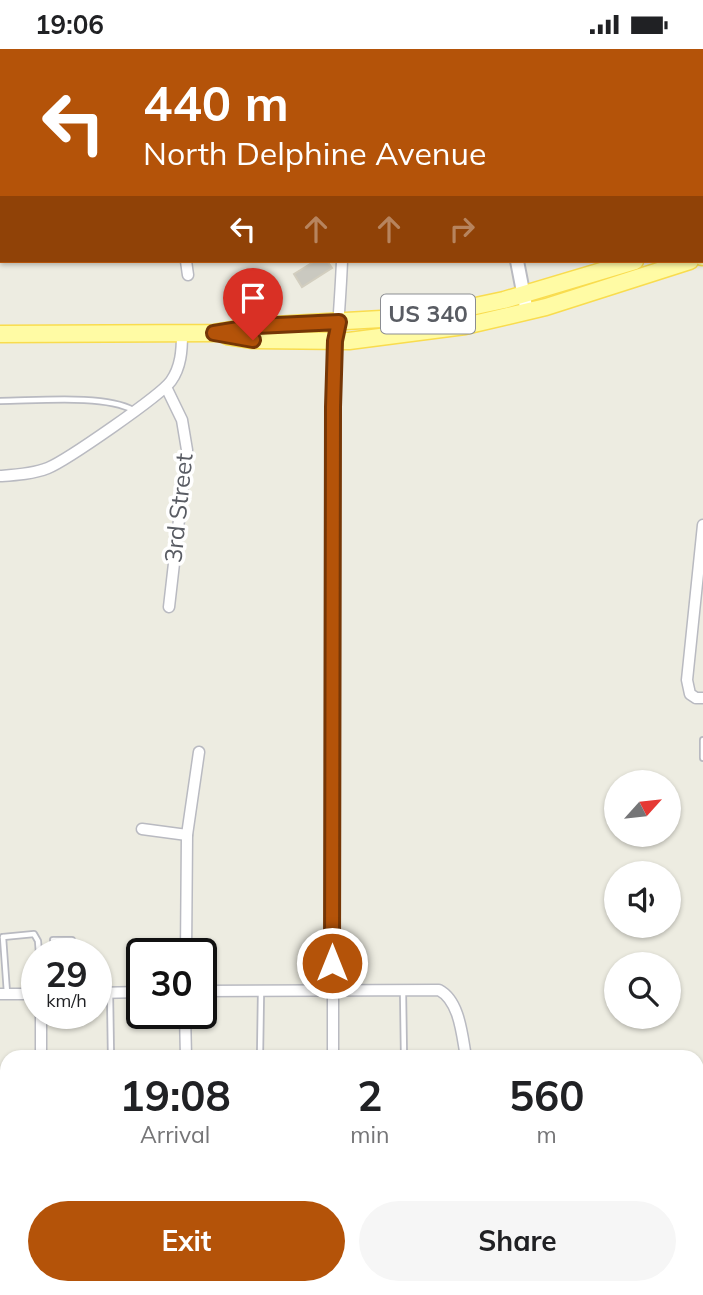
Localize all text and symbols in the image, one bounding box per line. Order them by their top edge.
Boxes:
text: 19:06 [35,8,104,41]
text: 440 m [143,72,289,133]
icon: left [28,77,119,168]
text: North Delphine Avenue [143,133,486,173]
icon: left [224,210,262,248]
icon: ahead [297,210,335,248]
icon: ahead [370,210,408,248]
icon: right [443,210,481,248]
pin [223,268,283,340]
icon: arrive [234,279,272,317]
road number: US 340 [381,295,475,333]
street label: 3rd Street [157,452,199,564]
north arrow [604,770,681,847]
map controls [604,770,681,1029]
button: sound [604,861,681,938]
position arrow [295,926,369,1000]
speed limit sign: 30 [126,938,217,1029]
text: 29 [45,952,88,996]
button: search [604,952,681,1029]
text: km/h [46,989,87,1012]
text: 19:08 [120,1069,231,1122]
text: 2 [357,1069,382,1122]
text: 560 [509,1069,584,1122]
text: Arrival [140,1120,210,1149]
text: min [350,1120,389,1149]
text: m [537,1120,557,1149]
button: Exit [28,1201,345,1281]
button: Share [359,1201,676,1281]

